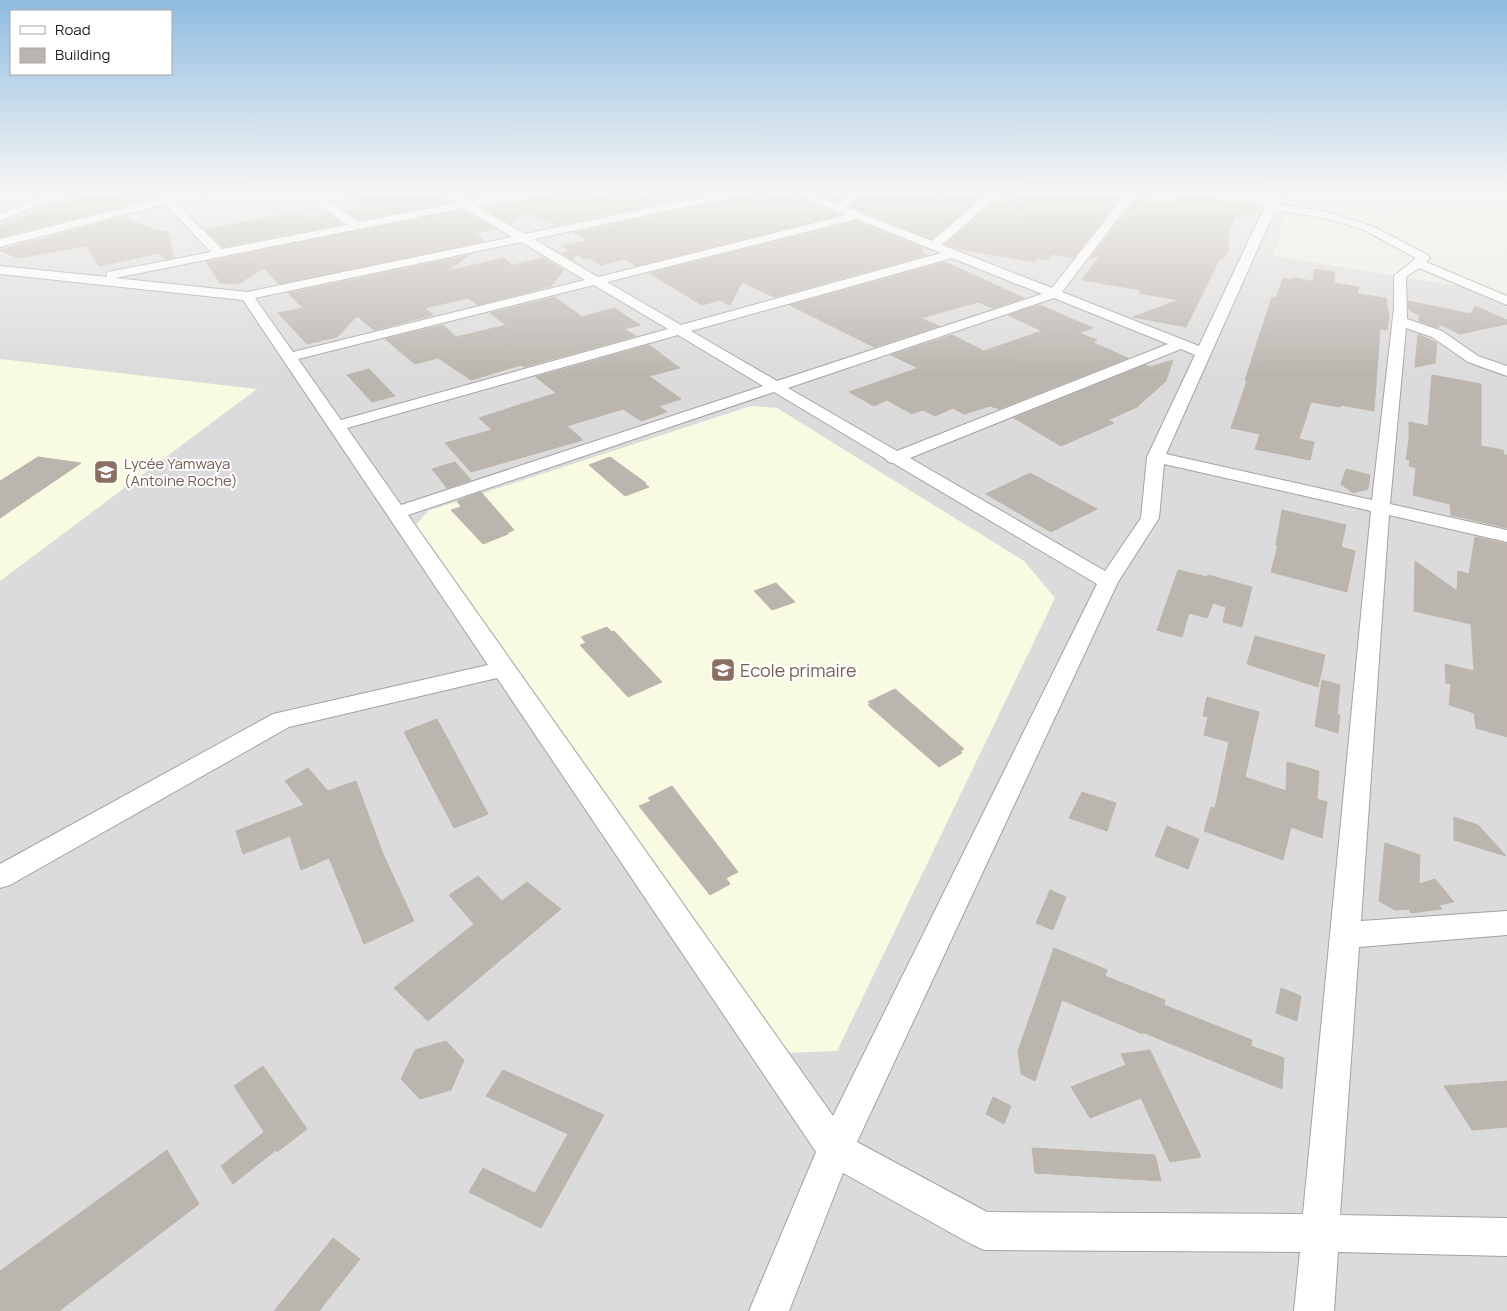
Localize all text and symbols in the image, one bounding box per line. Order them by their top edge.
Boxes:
legend [10,10,172,75]
text: Road [55,19,91,40]
text: Building [55,44,110,65]
place label: Lycée Yamwaya (Antoine Roche) [124,453,238,491]
school or university icon: Lycée Yamwaya (Antoine Roche) [93,459,119,485]
school or university icon: Ecole primaire [710,657,736,683]
place label: Ecole primaire [740,658,857,682]

